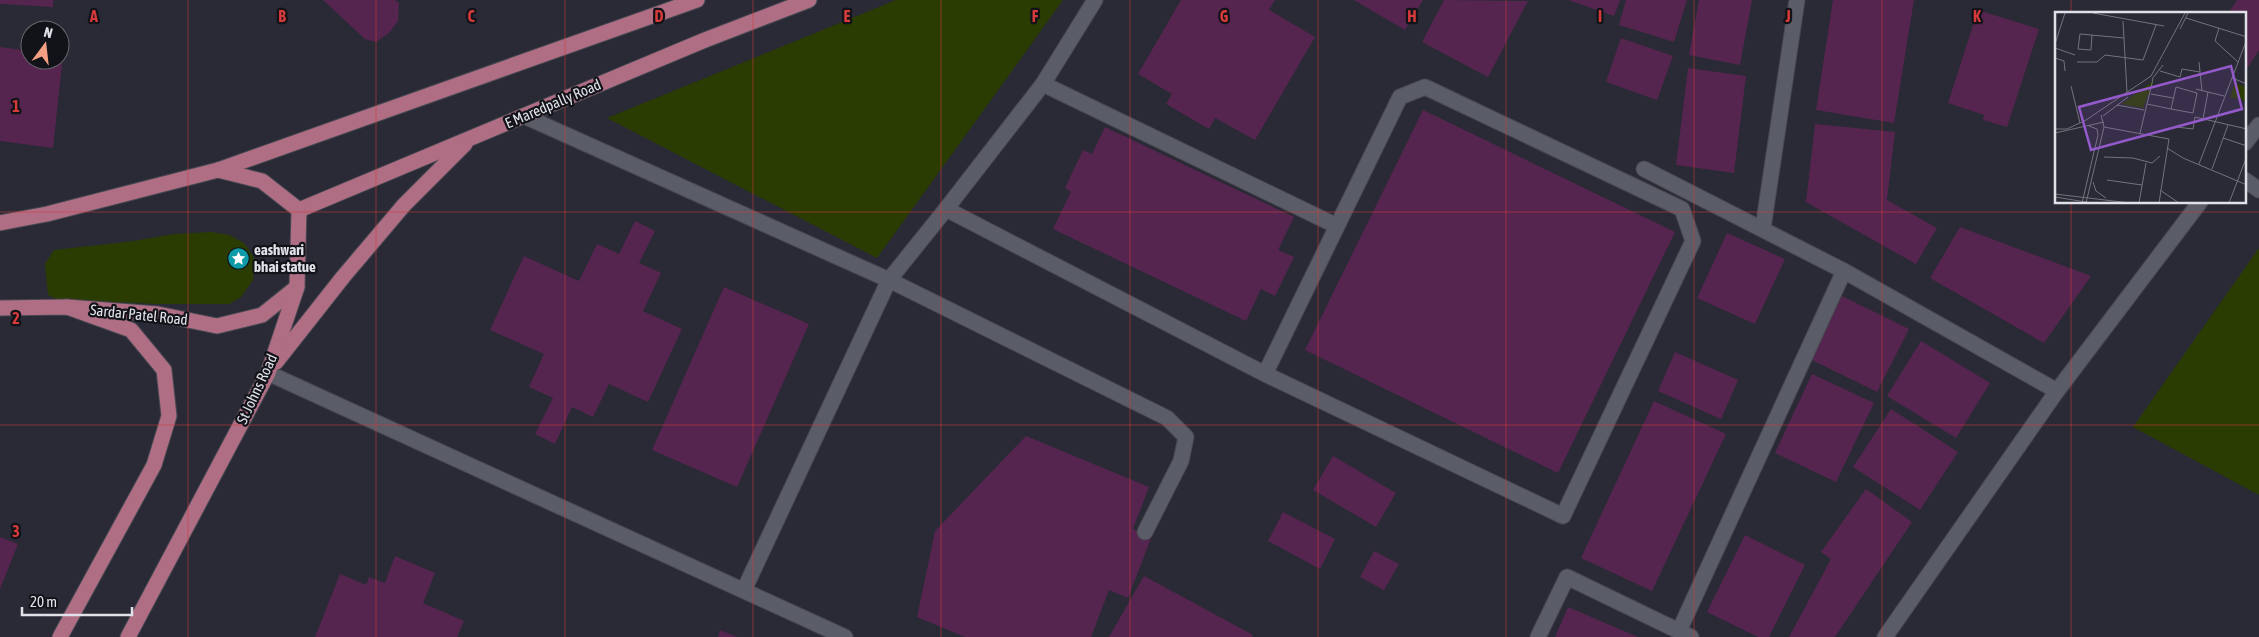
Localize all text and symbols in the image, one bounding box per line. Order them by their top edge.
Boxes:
text: A [89,7,98,25]
text: B [278,7,286,25]
text: C [467,7,475,25]
text: D [655,7,664,25]
text: E [844,7,851,25]
text: F [1032,7,1039,25]
text: G [1220,7,1229,25]
text: H [1407,7,1417,25]
text: I [1598,7,1602,25]
text: J [1784,7,1791,25]
text: K [1973,7,1981,25]
inset map [2055,12,2246,204]
north arrow [20,20,70,70]
text: N [42,24,54,41]
street label: E Maredpally Road [502,76,603,131]
text: 1 [12,97,20,115]
place label: eashwari bhai statue [254,241,316,275]
place icon: eashwari bhai statue [226,247,250,271]
street label: Sardar Patel Road [89,301,189,328]
text: 2 [12,309,20,327]
street label: St Johns Road [233,351,280,426]
text: 3 [12,522,20,540]
scale bar [22,584,132,616]
text: 20 m [30,593,57,610]

